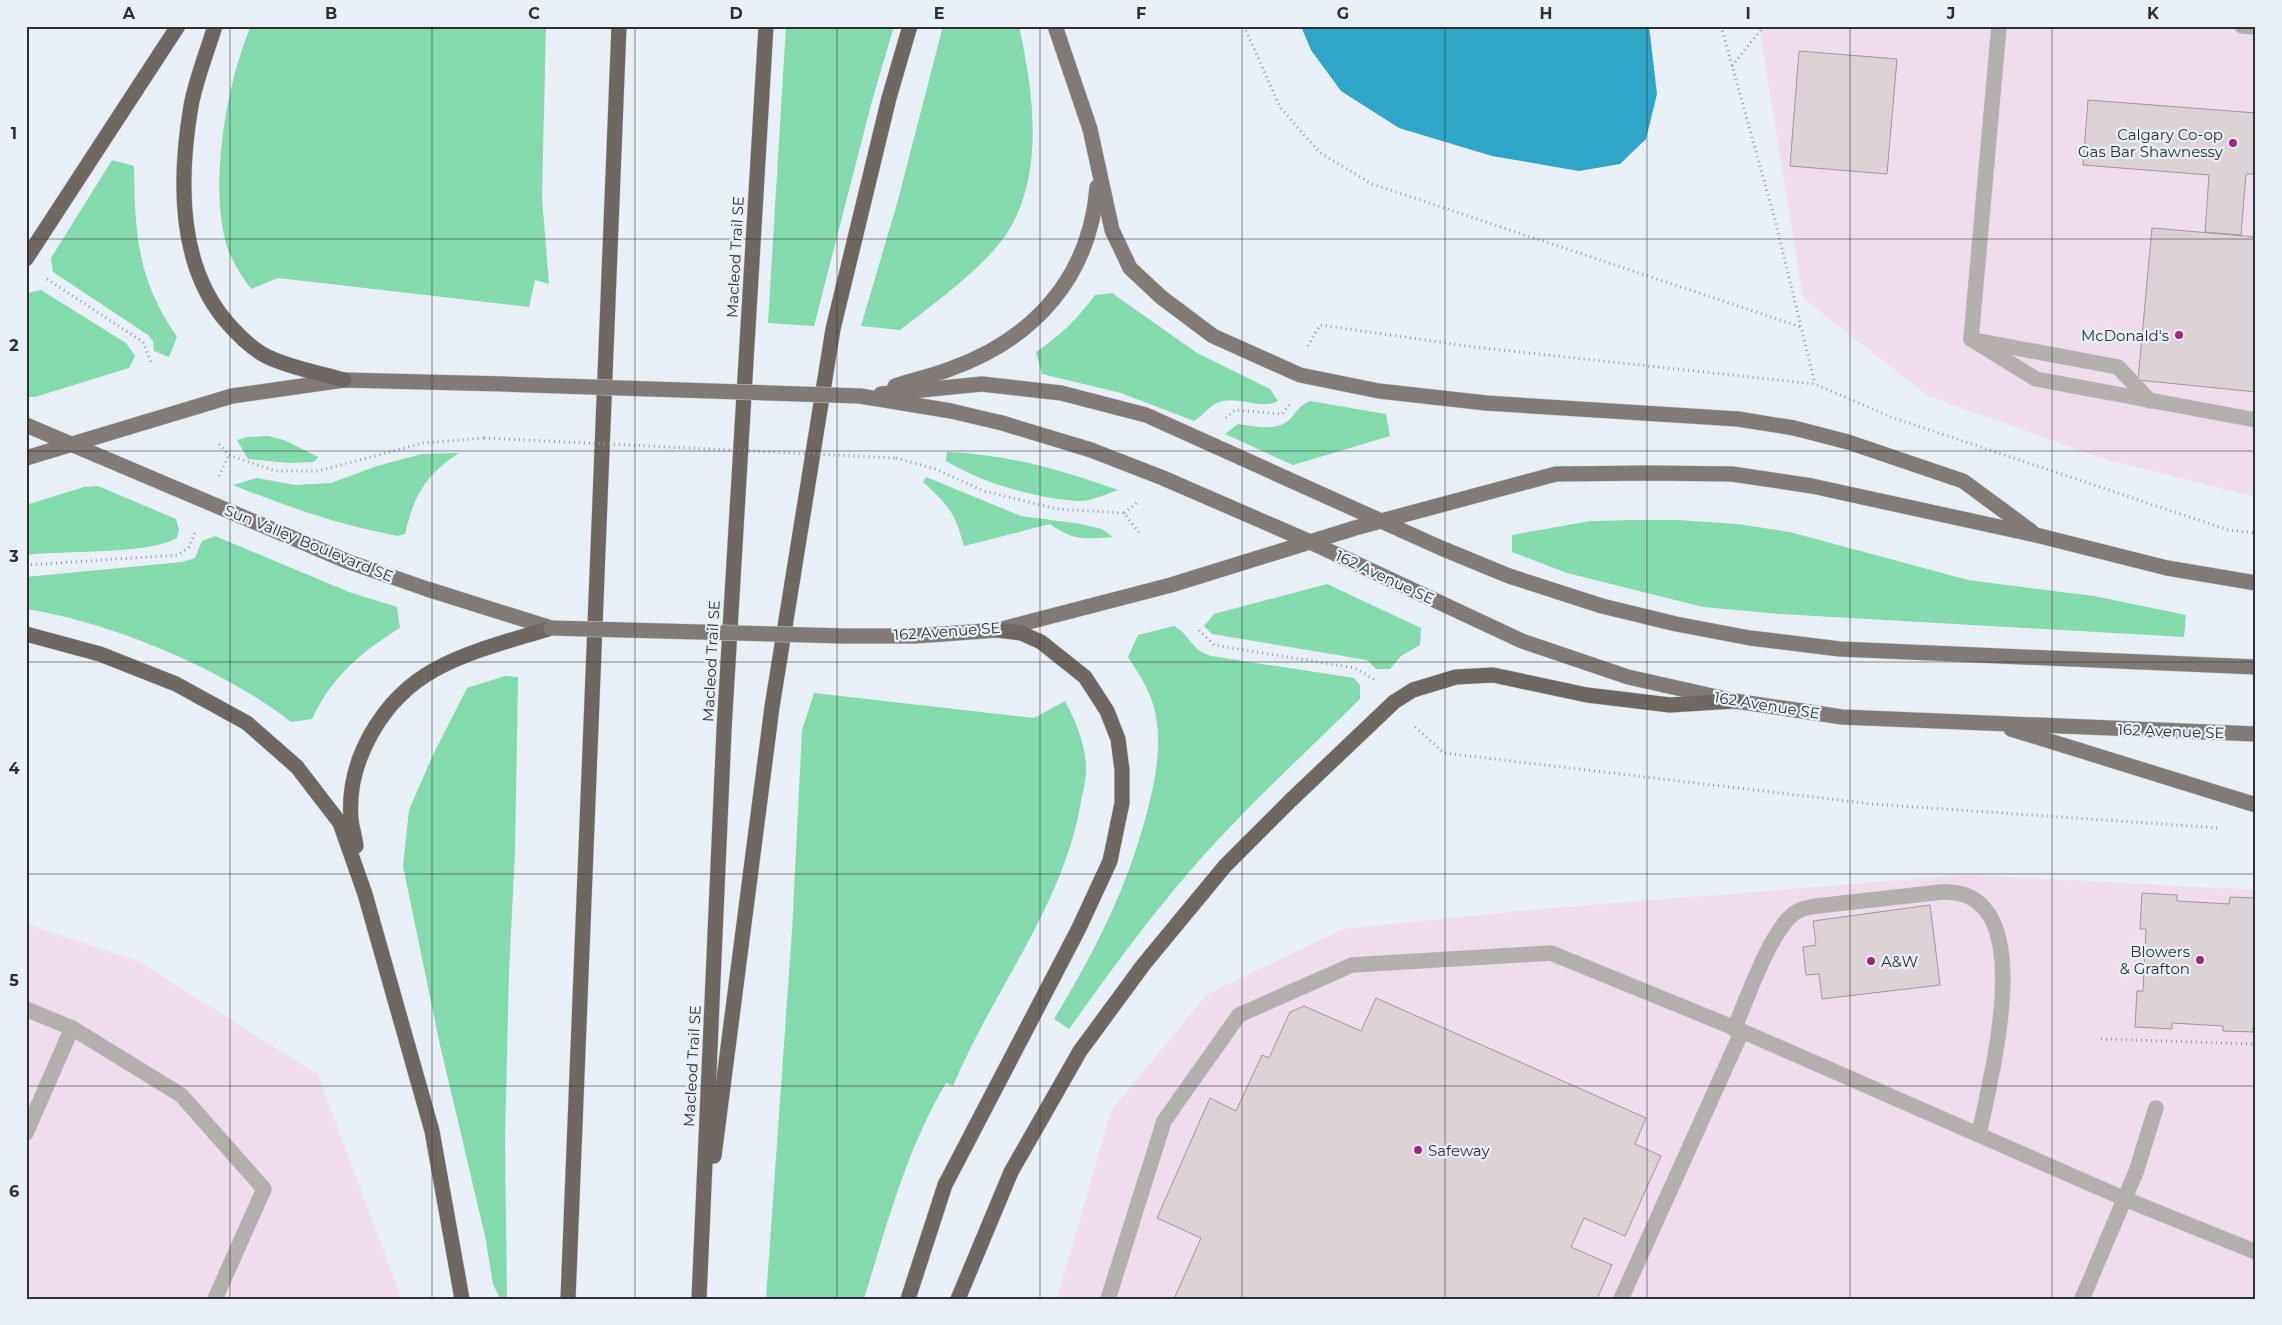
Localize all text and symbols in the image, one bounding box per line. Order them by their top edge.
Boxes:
text: A [122,4,136,23]
text: B [325,4,337,23]
text: C [528,4,540,23]
text: D [729,4,743,23]
text: E [934,4,944,23]
text: F [1136,4,1146,23]
text: G [1337,4,1349,23]
text: H [1540,4,1552,23]
text: I [1745,4,1751,23]
text: J [1946,4,1955,23]
text: K [2147,4,2160,23]
text: 1 [11,124,17,143]
place label: Calgary Co-op Gas Bar Shawnessy [2078,125,2224,161]
marker: Calgary Co-op Gas Bar Shawnessy [2227,137,2239,149]
street label: Macleod Trail SE [722,196,748,318]
place label: McDonald's [2081,326,2169,345]
marker: McDonald's [2173,329,2185,341]
text: 2 [9,336,19,355]
street label: Sun Valley Boulevard SE [222,500,396,586]
street label: 162 Avenue SE [1333,546,1437,608]
text: 3 [8,547,19,566]
street label: Macleod Trail SE [698,600,724,722]
street label: 162 Avenue SE [893,618,1001,644]
street label: 162 Avenue SE [1713,687,1821,723]
street label: 162 Avenue SE [2117,720,2225,742]
text: 4 [8,759,20,778]
place label: Blowers & Grafton [2120,942,2190,978]
place label: A&W [1881,952,1918,971]
marker: Blowers & Grafton [2194,954,2206,966]
marker: A&W [1865,955,1877,967]
text: 5 [9,971,19,990]
street label: Macleod Trail SE [679,1005,705,1127]
place label: Safeway [1428,1141,1490,1160]
marker: Safeway [1412,1144,1424,1156]
text: 6 [9,1182,19,1201]

